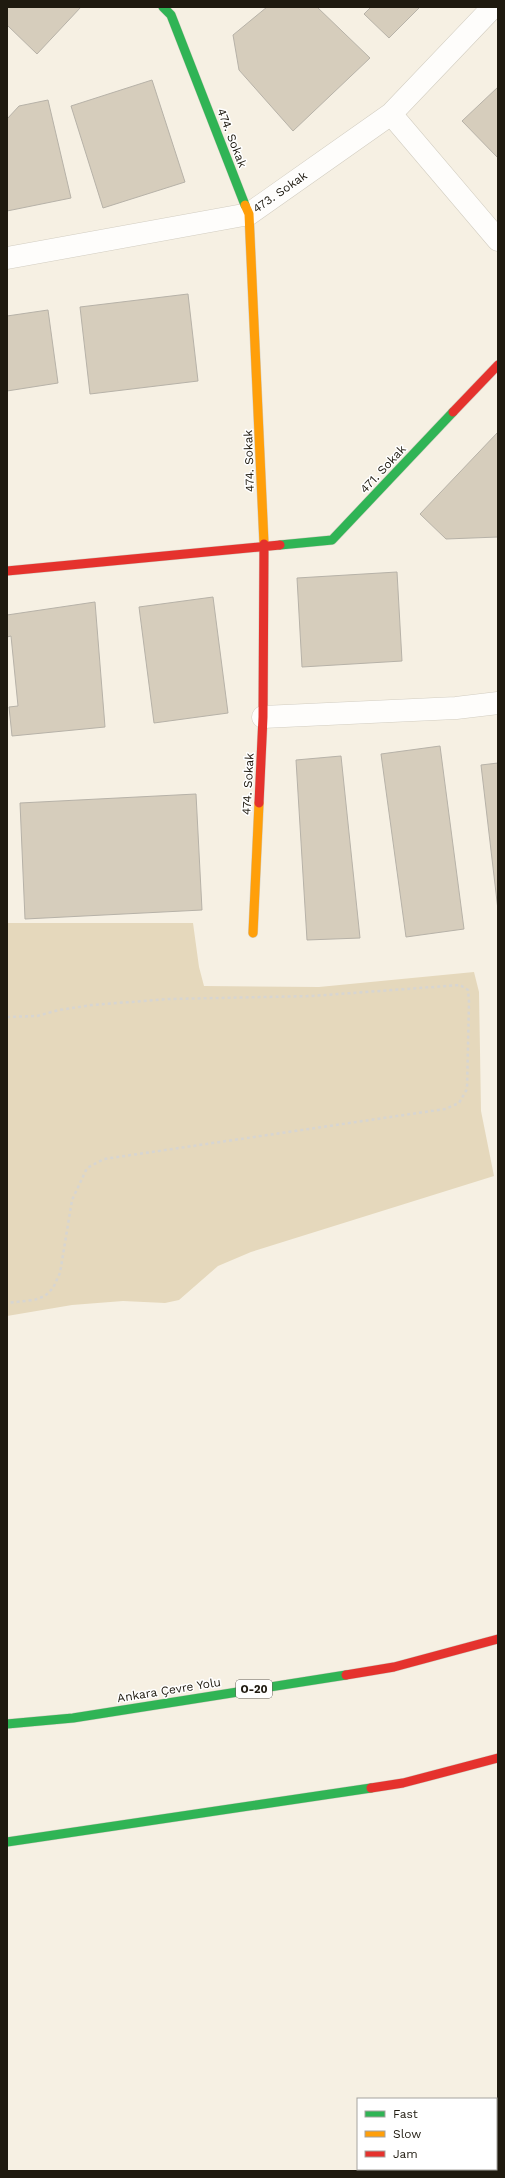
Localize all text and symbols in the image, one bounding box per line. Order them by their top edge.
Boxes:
street label: 474. Sokak [214,106,250,170]
street label: 473. Sokak [250,168,310,216]
street label: 474. Sokak [241,429,257,492]
street label: 471. Sokak [357,442,409,496]
street label: 474. Sokak [239,752,257,815]
street label: Ankara Çevre Yolu [116,1675,222,1705]
road number: O-20 [236,1680,272,1698]
legend [357,2098,497,2170]
text: Fast [393,2107,418,2121]
text: Slow [393,2127,421,2141]
text: Jam [393,2147,418,2161]

